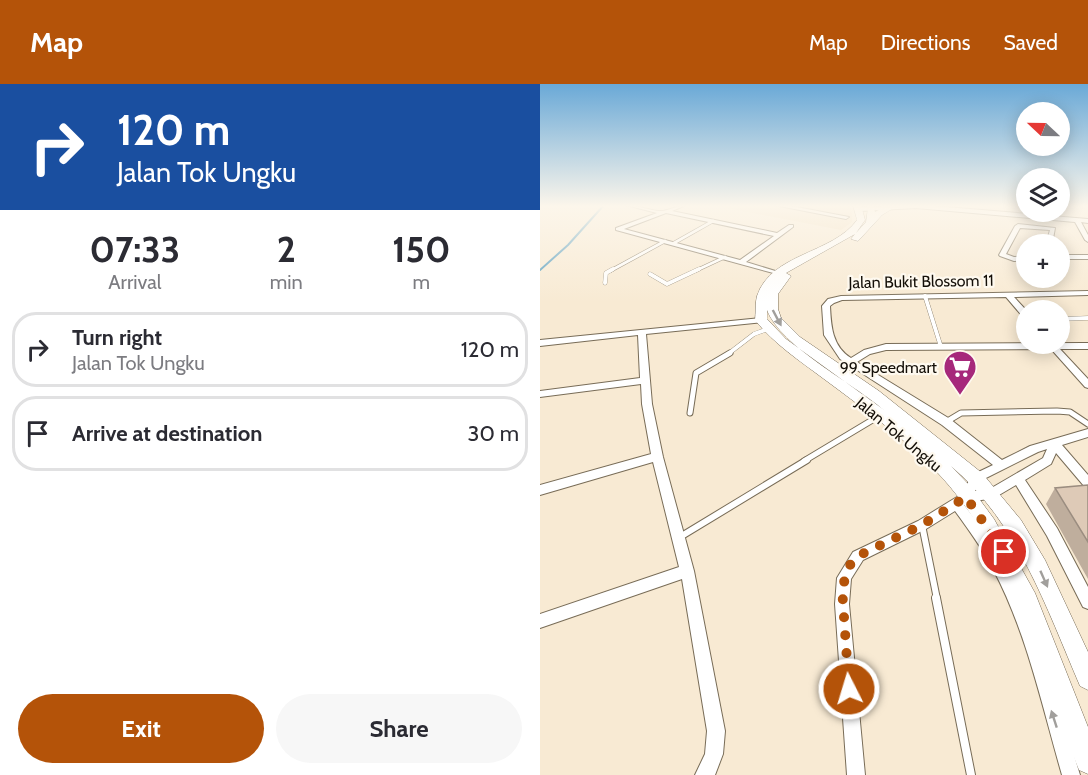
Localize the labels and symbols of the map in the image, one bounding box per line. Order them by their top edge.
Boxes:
north arrow [1016,102,1070,156]
street label: Jalan Bukit Blossom 11 [847,271,994,292]
one-way arrow [772,310,782,327]
supermarket icon: 99 Speedmart [942,349,978,396]
place label: 99 Speedmart [840,358,938,377]
street label: Jalan Tok Ungku [851,392,945,476]
pin [978,526,1029,577]
one-way arrow [1039,571,1049,589]
position arrow [817,657,881,721]
one-way arrow [1048,710,1058,728]

